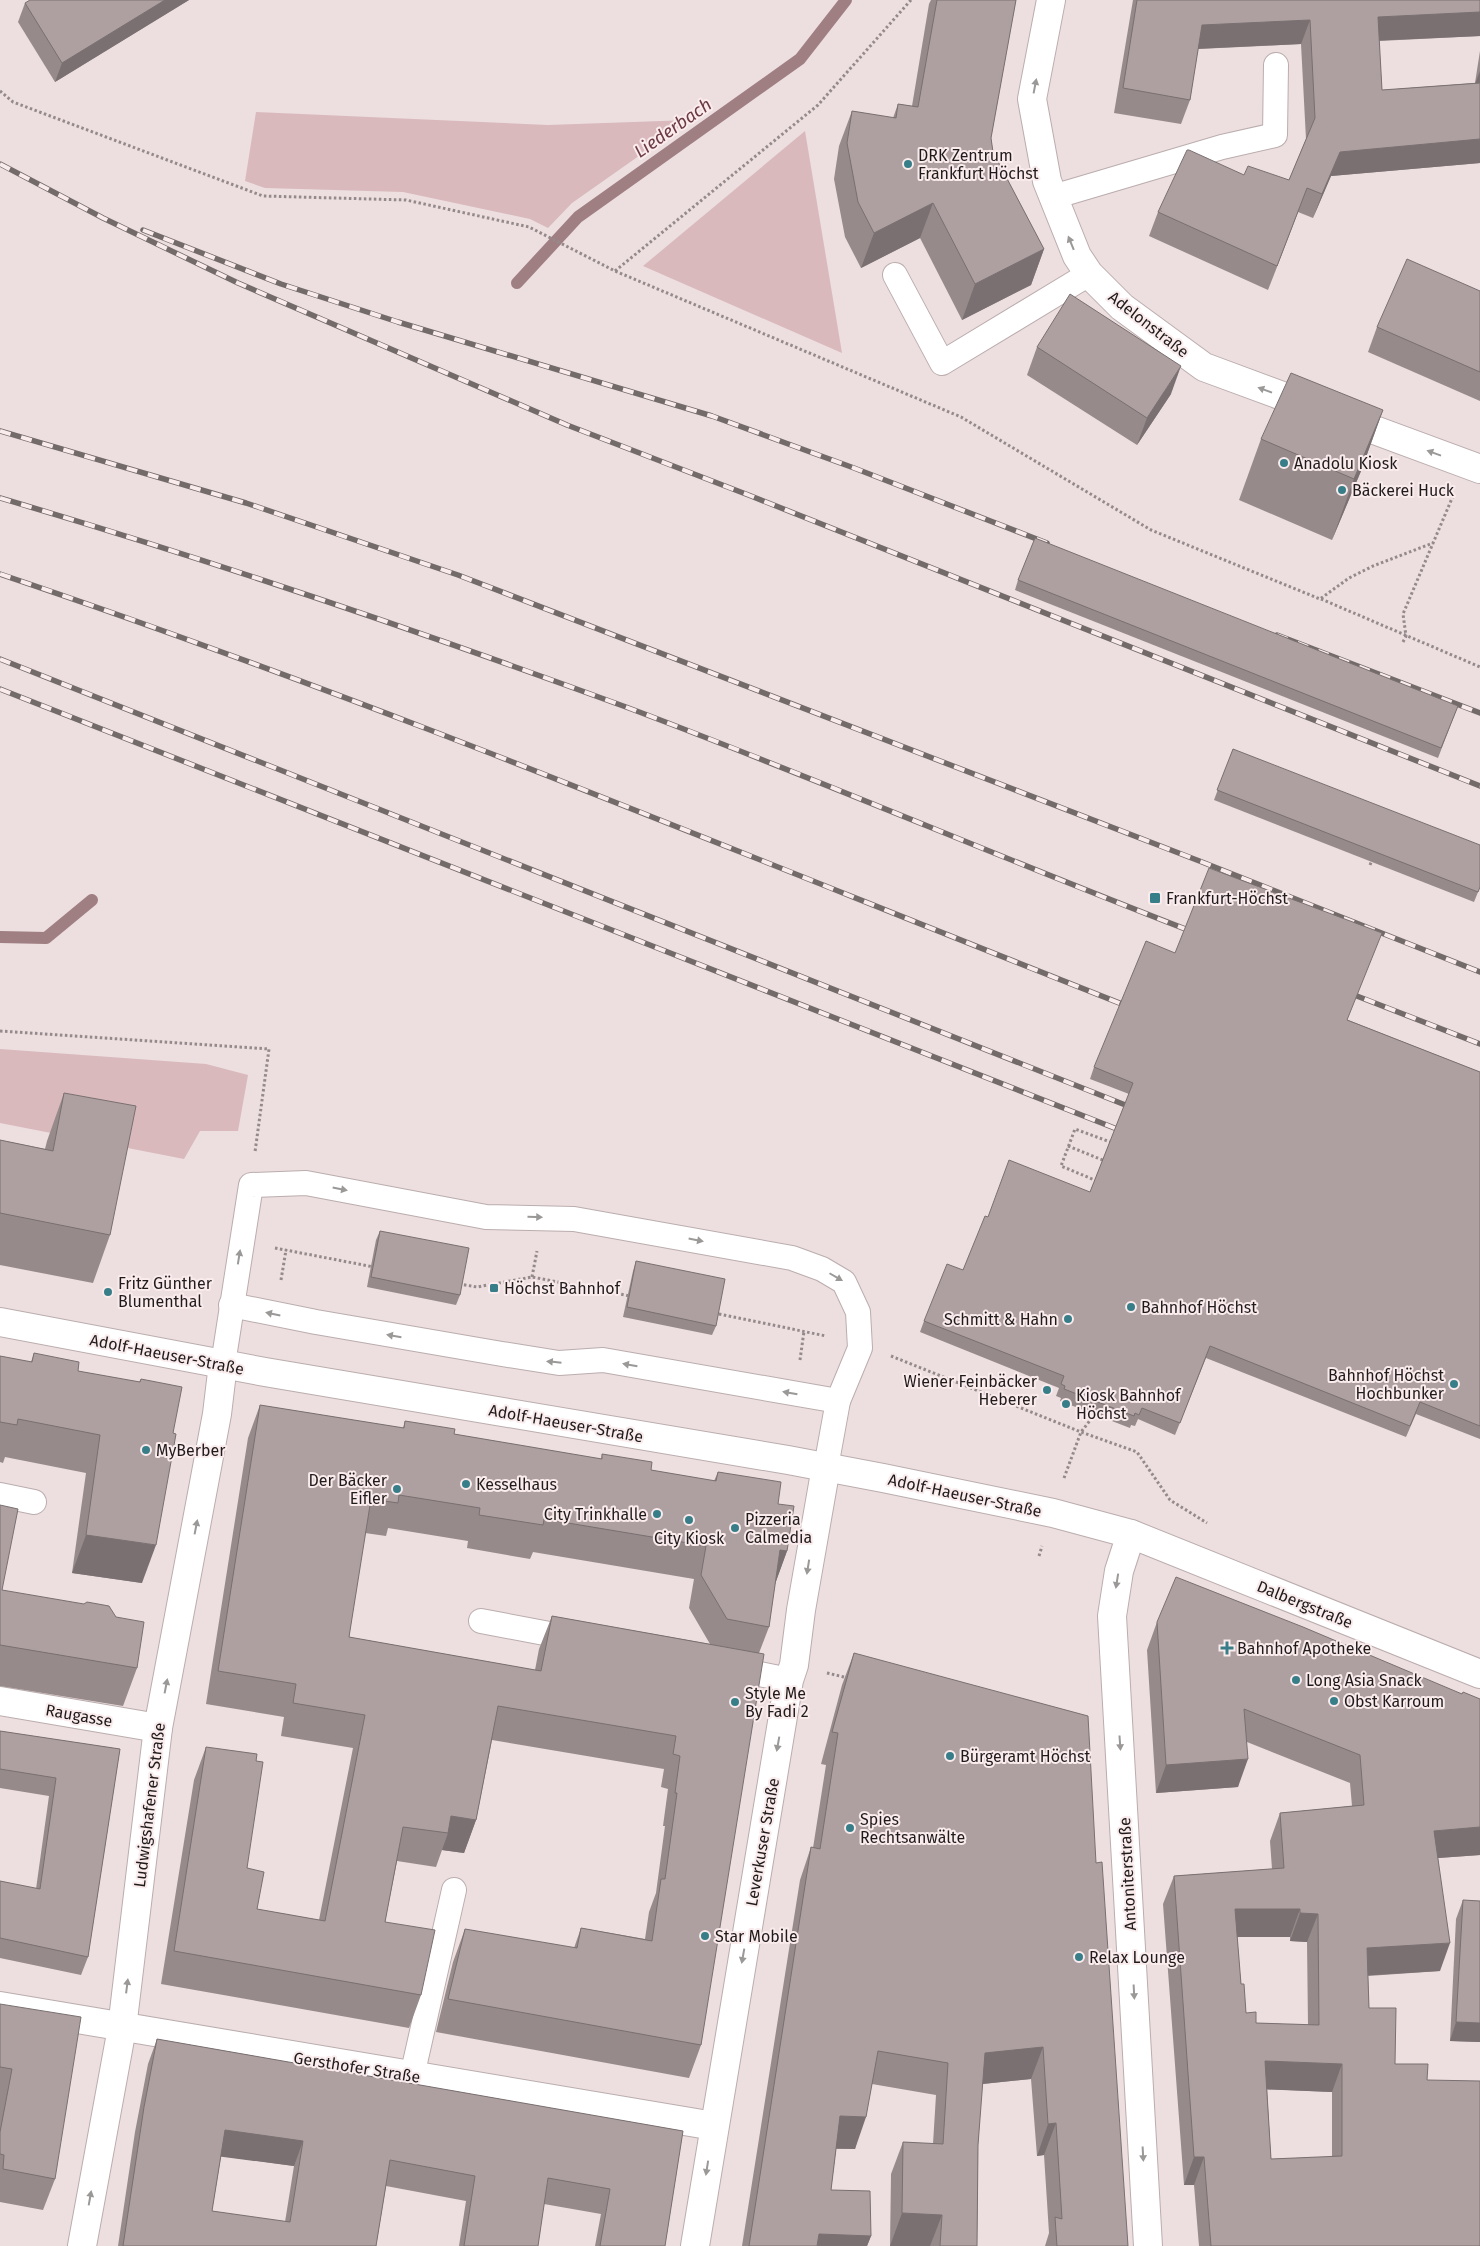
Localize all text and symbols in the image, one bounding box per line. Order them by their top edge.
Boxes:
one-way arrow [1031,78,1039,94]
water label: Liederbach [630,93,716,163]
place label: DRK Zentrum Frankfurt Höchst [918,146,1039,183]
marker: DRK Zentrum Frankfurt Höchst [902,158,914,170]
one-way arrow [1067,236,1075,250]
street label: Adelonstraße [1105,287,1193,362]
one-way arrow [1258,386,1273,393]
one-way arrow [1426,449,1441,457]
place label: Anadolu Kiosk [1294,454,1398,473]
marker: Anadolu Kiosk [1278,457,1290,469]
place label: Bäckerei Huck [1352,481,1455,500]
marker: Bäckerei Huck [1336,484,1348,496]
place label: Frankfurt-Höchst [1166,889,1288,908]
marker: Frankfurt-Höchst [1148,891,1162,905]
one-way arrow [332,1186,348,1194]
one-way arrow [527,1213,543,1221]
one-way arrow [688,1237,704,1245]
one-way arrow [235,1248,243,1264]
one-way arrow [830,1273,843,1282]
place label: Fritz Günther Blumenthal [118,1274,213,1311]
place label: Höchst Bahnhof [504,1279,622,1298]
marker: Höchst Bahnhof [488,1282,500,1294]
marker: Fritz Günther Blumenthal [102,1286,114,1298]
place label: Bahnhof Höchst [1141,1298,1257,1317]
marker: Bahnhof Höchst [1125,1301,1137,1313]
one-way arrow [266,1310,281,1318]
place label: Schmitt & Hahn [944,1310,1058,1329]
marker: Schmitt & Hahn [1062,1313,1074,1325]
street label: Adolf-Haeuser-Straße [88,1330,246,1379]
one-way arrow [385,1331,401,1339]
one-way arrow [546,1357,562,1365]
one-way arrow [621,1360,637,1368]
place label: Bahnhof Höchst Hochbunker [1328,1366,1445,1403]
place label: Wiener Feinbäcker Heberer [903,1372,1038,1409]
marker: Bahnhof Höchst Hochbunker [1448,1378,1460,1390]
marker: Wiener Feinbäcker Heberer [1041,1384,1053,1396]
place label: Kiosk Bahnhof Höchst [1076,1386,1182,1423]
one-way arrow [781,1388,797,1396]
marker: Kiosk Bahnhof Höchst [1060,1398,1072,1410]
street label: Adolf-Haeuser-Straße [487,1401,645,1446]
place label: MyBerber [156,1441,226,1460]
marker: MyBerber [140,1444,152,1456]
street label: Adolf-Haeuser-Straße [886,1470,1043,1521]
place label: Der Bäcker Eifler [309,1471,388,1508]
place label: Kesselhaus [476,1475,557,1494]
marker: Kesselhaus [460,1478,472,1490]
marker: Der Bäcker Eifler [391,1483,403,1495]
place label: City Trinkhalle [544,1505,647,1524]
marker: City Trinkhalle [651,1508,663,1520]
place label: Pizzeria Calmedia [745,1510,812,1547]
marker: City Kiosk [683,1514,695,1526]
one-way arrow [192,1519,200,1534]
marker: Pizzeria Calmedia [729,1522,741,1534]
place label: City Kiosk [654,1529,725,1548]
one-way arrow [803,1559,811,1575]
one-way arrow [1113,1573,1121,1589]
street label: Dalbergstraße [1254,1577,1355,1632]
place label: Bahnhof Apotheke [1237,1639,1371,1658]
marker: Bahnhof Apotheke [1221,1642,1233,1654]
place label: Long Asia Snack [1306,1671,1422,1690]
marker: Long Asia Snack [1290,1674,1302,1686]
one-way arrow [162,1679,170,1694]
place label: Style Me By Fadi 2 [745,1684,809,1721]
place label: Obst Karroum [1344,1692,1444,1711]
marker: Obst Karroum [1328,1695,1340,1707]
marker: Style Me By Fadi 2 [729,1696,741,1708]
street label: Raugasse [44,1700,114,1731]
street label: Ludwigshafener Straße [130,1722,169,1889]
one-way arrow [1116,1735,1124,1751]
one-way arrow [774,1737,782,1753]
place label: Bürgeramt Höchst [960,1747,1091,1766]
marker: Bürgeramt Höchst [944,1750,956,1762]
street label: Leverkuser Straße [742,1776,783,1908]
place label: Spies Rechtsanwälte [860,1810,965,1847]
street label: Antoniterstraße [1115,1817,1140,1931]
marker: Spies Rechtsanwälte [844,1822,856,1834]
place label: Star Mobile [715,1927,798,1946]
marker: Star Mobile [699,1930,711,1942]
place label: Relax Lounge [1089,1948,1185,1967]
one-way arrow [738,1949,746,1965]
marker: Relax Lounge [1073,1951,1085,1963]
one-way arrow [123,1978,131,1994]
one-way arrow [1130,1984,1138,2000]
street label: Gersthofer Straße [292,2048,422,2087]
one-way arrow [1140,2147,1148,2163]
one-way arrow [703,2161,711,2177]
one-way arrow [87,2190,95,2206]

